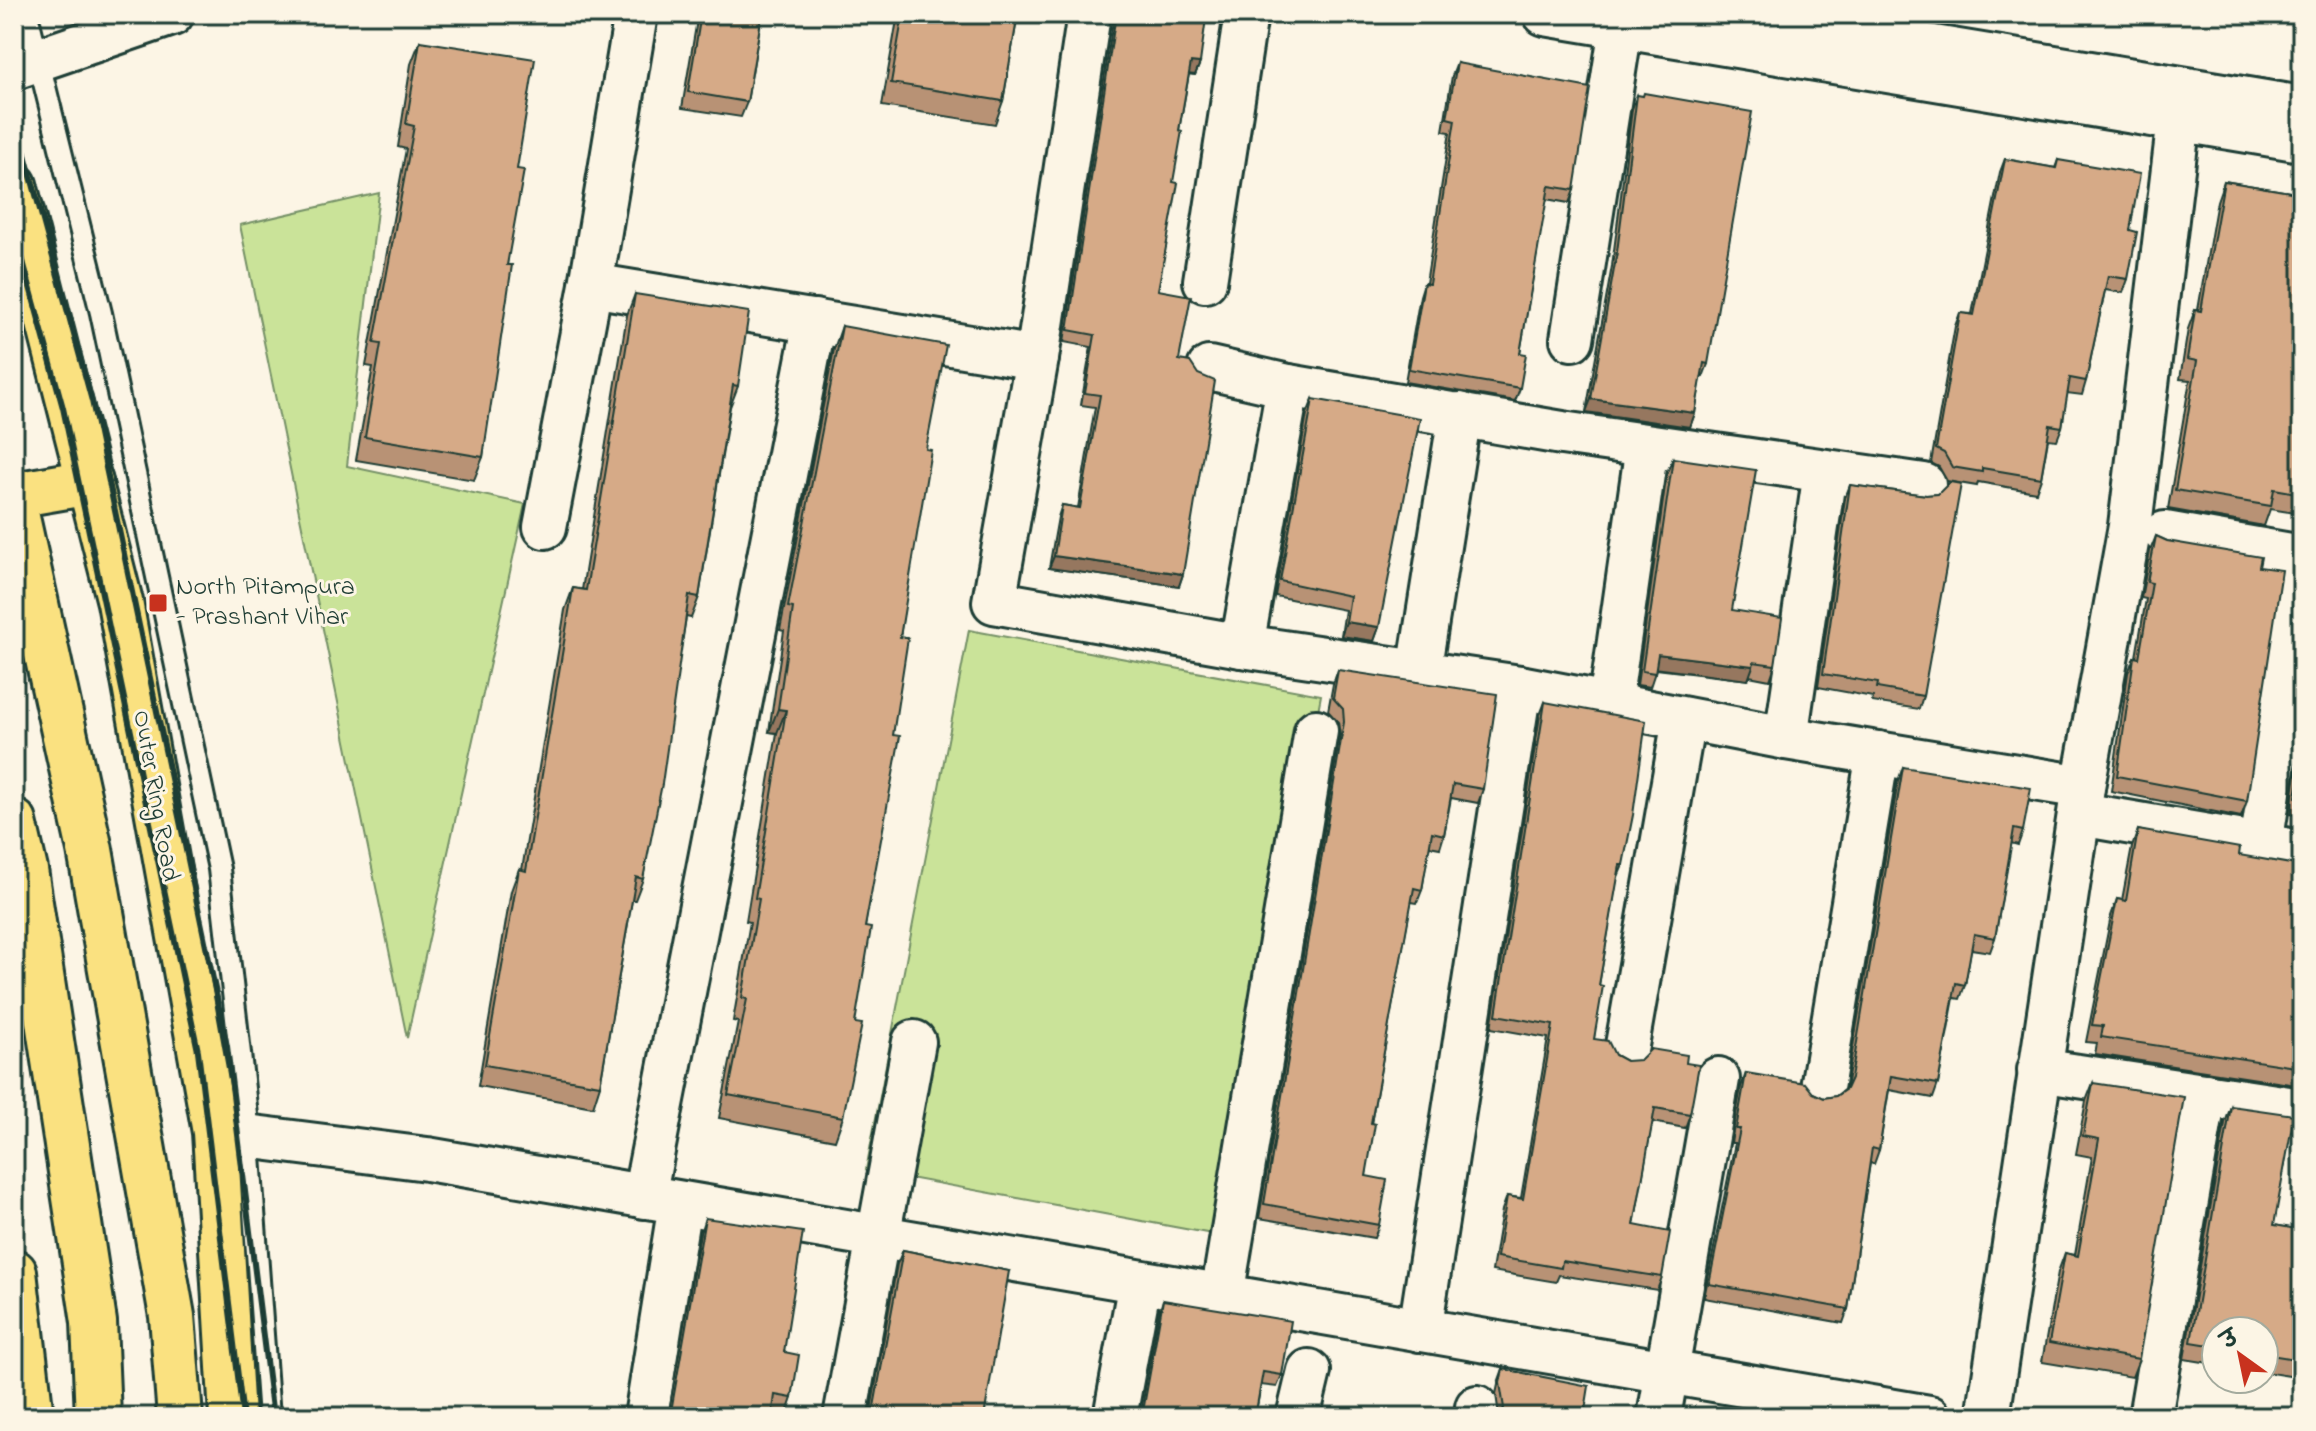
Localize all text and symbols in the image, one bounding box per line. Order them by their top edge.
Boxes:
place label: North Pitampura - Prashant Vihar [176,569,355,637]
marker: North Pitampura - Prashant Vihar [147,592,169,614]
street label: Outer Ring Road [121,707,189,885]
north arrow [2200,1315,2280,1395]
text: उ [2214,1322,2248,1359]

